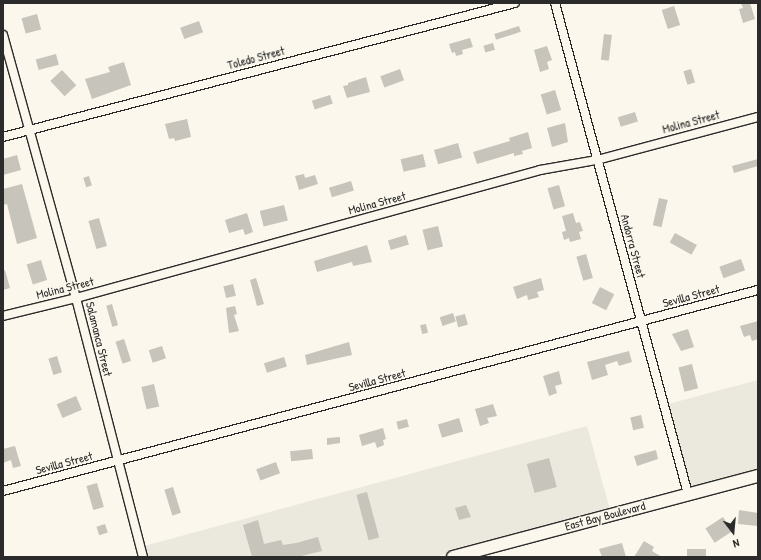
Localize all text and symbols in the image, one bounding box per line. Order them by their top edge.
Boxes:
street label: Toledo Street [226,43,286,73]
street label: Molina Street [661,107,721,137]
street label: Molina Street [347,188,407,218]
street label: Andorra Street [618,213,648,279]
street label: Molina Street [35,274,95,302]
street label: Sevilla Street [661,281,721,311]
street label: Salamanca Street [83,300,115,378]
street label: Sevilla Street [347,365,407,395]
street label: Sevilla Street [34,448,94,478]
street label: East Bay Boulevard [563,498,647,534]
north arrow [713,512,753,552]
text: N [732,536,741,551]

